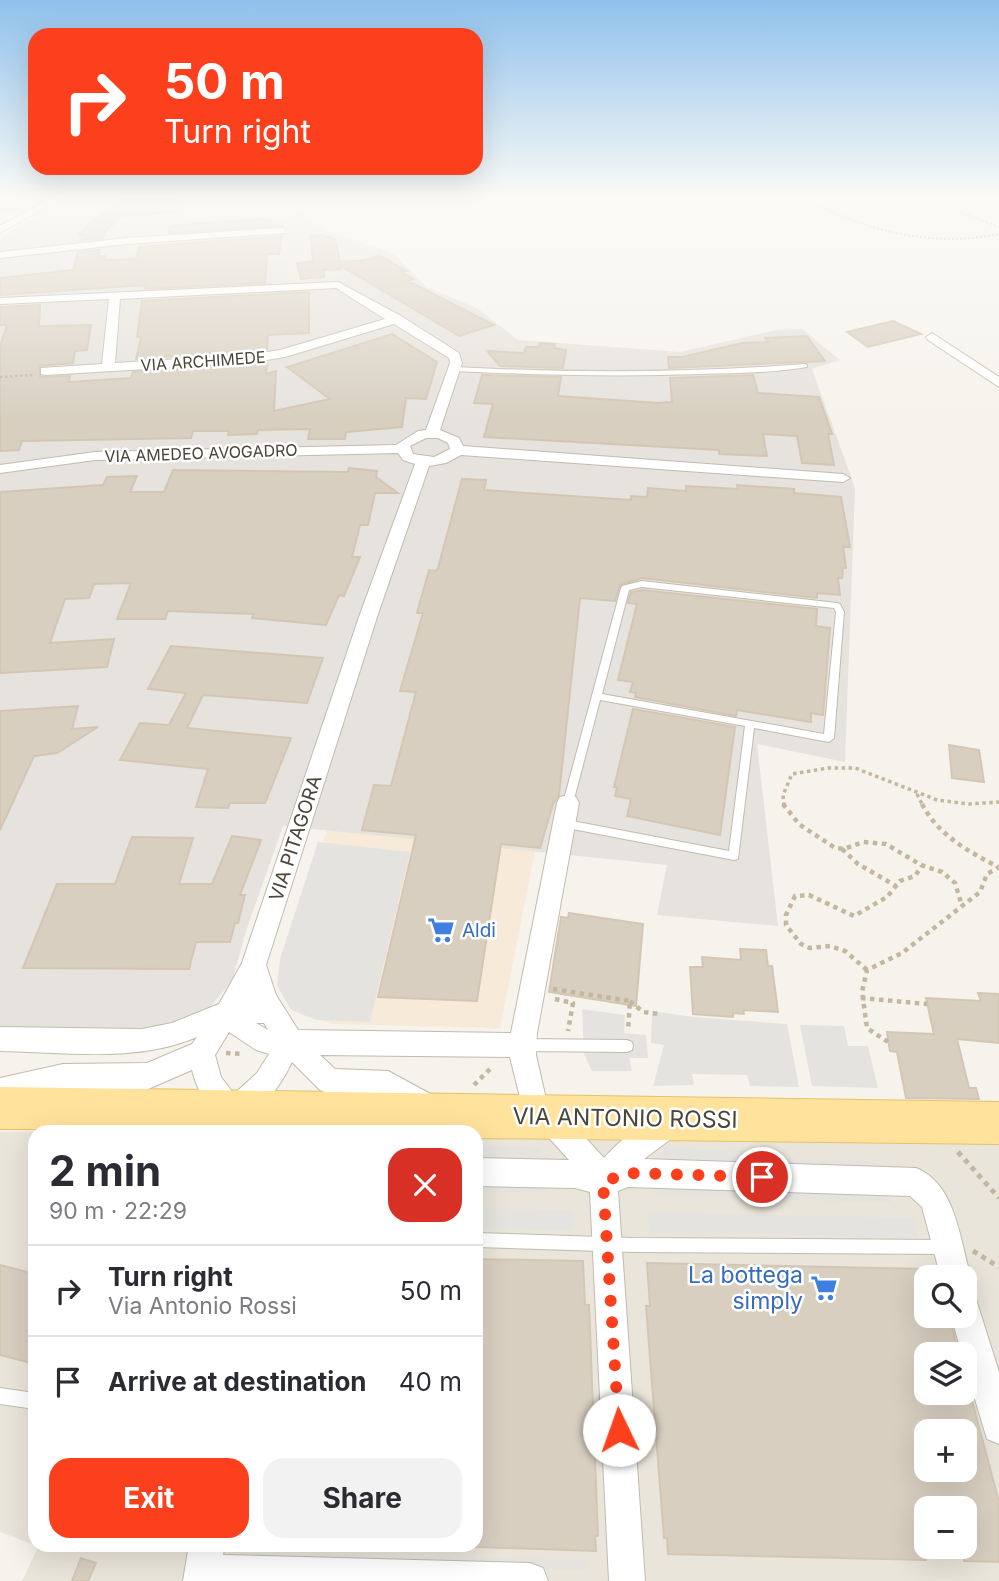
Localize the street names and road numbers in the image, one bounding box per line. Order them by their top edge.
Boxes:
street label: VIA ARCHIMEDE [140,347,266,375]
street label: VIA AMEDEO AVOGADRO [104,440,298,466]
street label: VIA PITAGORA [264,772,327,904]
street label: VIA ANTONIO ROSSI [512,1102,738,1134]

